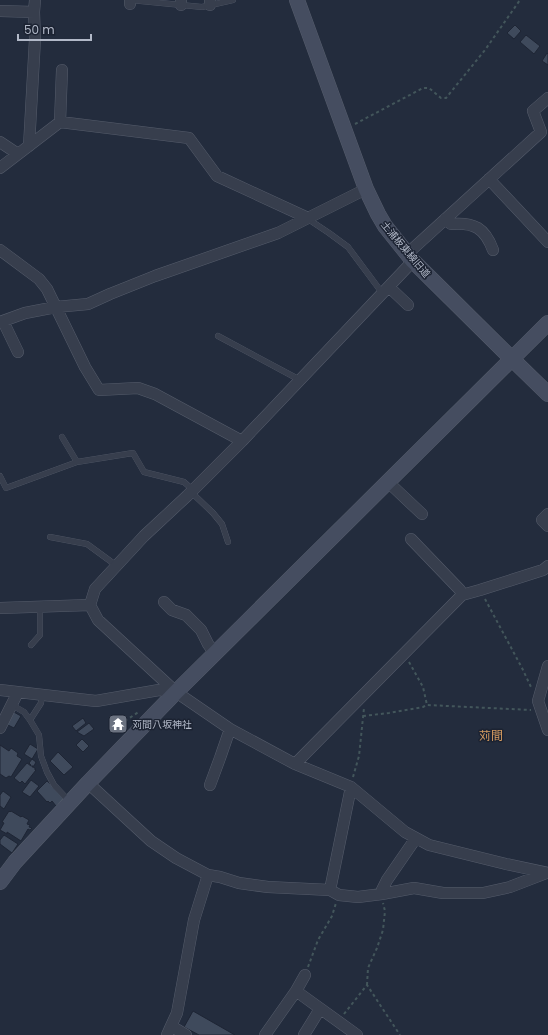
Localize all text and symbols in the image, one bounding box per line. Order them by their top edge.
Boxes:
scale bar [18,16,91,42]
text: 50 m [24,21,55,38]
street label: 土浦板東線旧道 [377,218,434,281]
temple icon: 苅間八坂神社 [107,713,129,735]
place label: 苅間八坂神社 [132,717,192,732]
district label: 苅間 [479,727,503,744]

